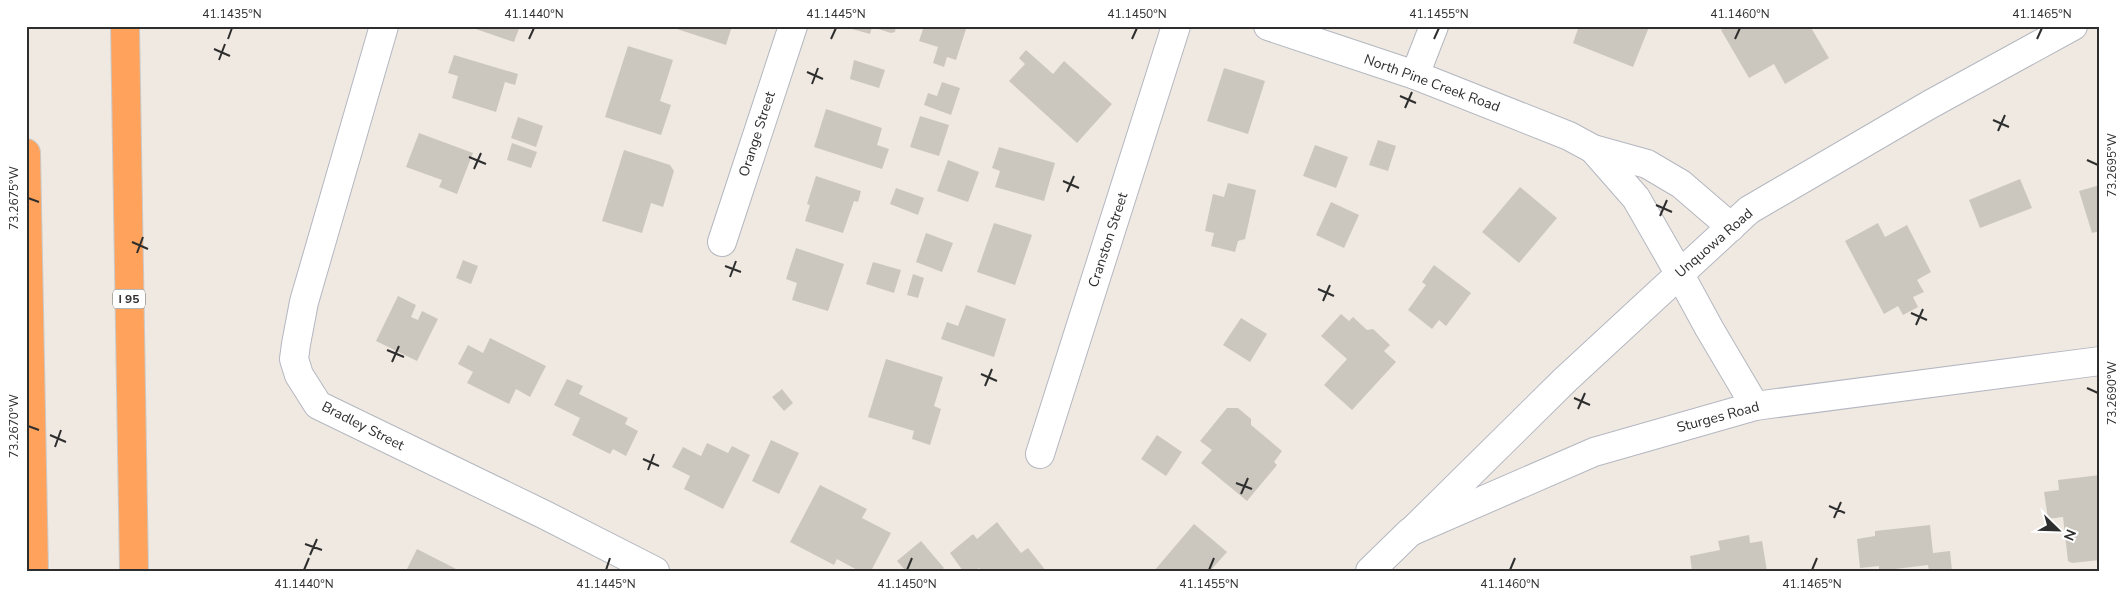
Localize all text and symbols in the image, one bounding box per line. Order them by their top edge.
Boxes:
text: 41.1435°N [202,6,262,22]
text: 41.1440°N [504,6,564,22]
text: 41.1445°N [806,6,866,22]
text: 41.1450°N [1107,6,1167,22]
text: 41.1455°N [1409,6,1469,22]
text: 41.1460°N [1710,6,1770,22]
text: 41.1465°N [2012,6,2072,22]
street label: North Pine Creek Road [1361,50,1503,116]
street label: Orange Street [734,89,780,179]
text: 73.2695°W [2104,133,2120,197]
text: 73.2675°W [6,166,22,230]
street label: Cranston Street [1084,190,1132,290]
street label: Unquowa Road [1671,204,1757,282]
road number: I 95 [113,290,145,308]
text: 73.2690°W [2104,361,2120,425]
text: 73.2670°W [6,394,22,458]
street label: Bradley Street [318,397,408,455]
street label: Sturges Road [1675,397,1761,437]
north arrow [2034,504,2084,554]
text: N [2059,526,2080,543]
text: 41.1440°N [274,576,334,592]
text: 41.1445°N [576,576,636,592]
text: 41.1450°N [877,576,937,592]
text: 41.1455°N [1179,576,1239,592]
text: 41.1460°N [1480,576,1540,592]
text: 41.1465°N [1782,576,1842,592]

